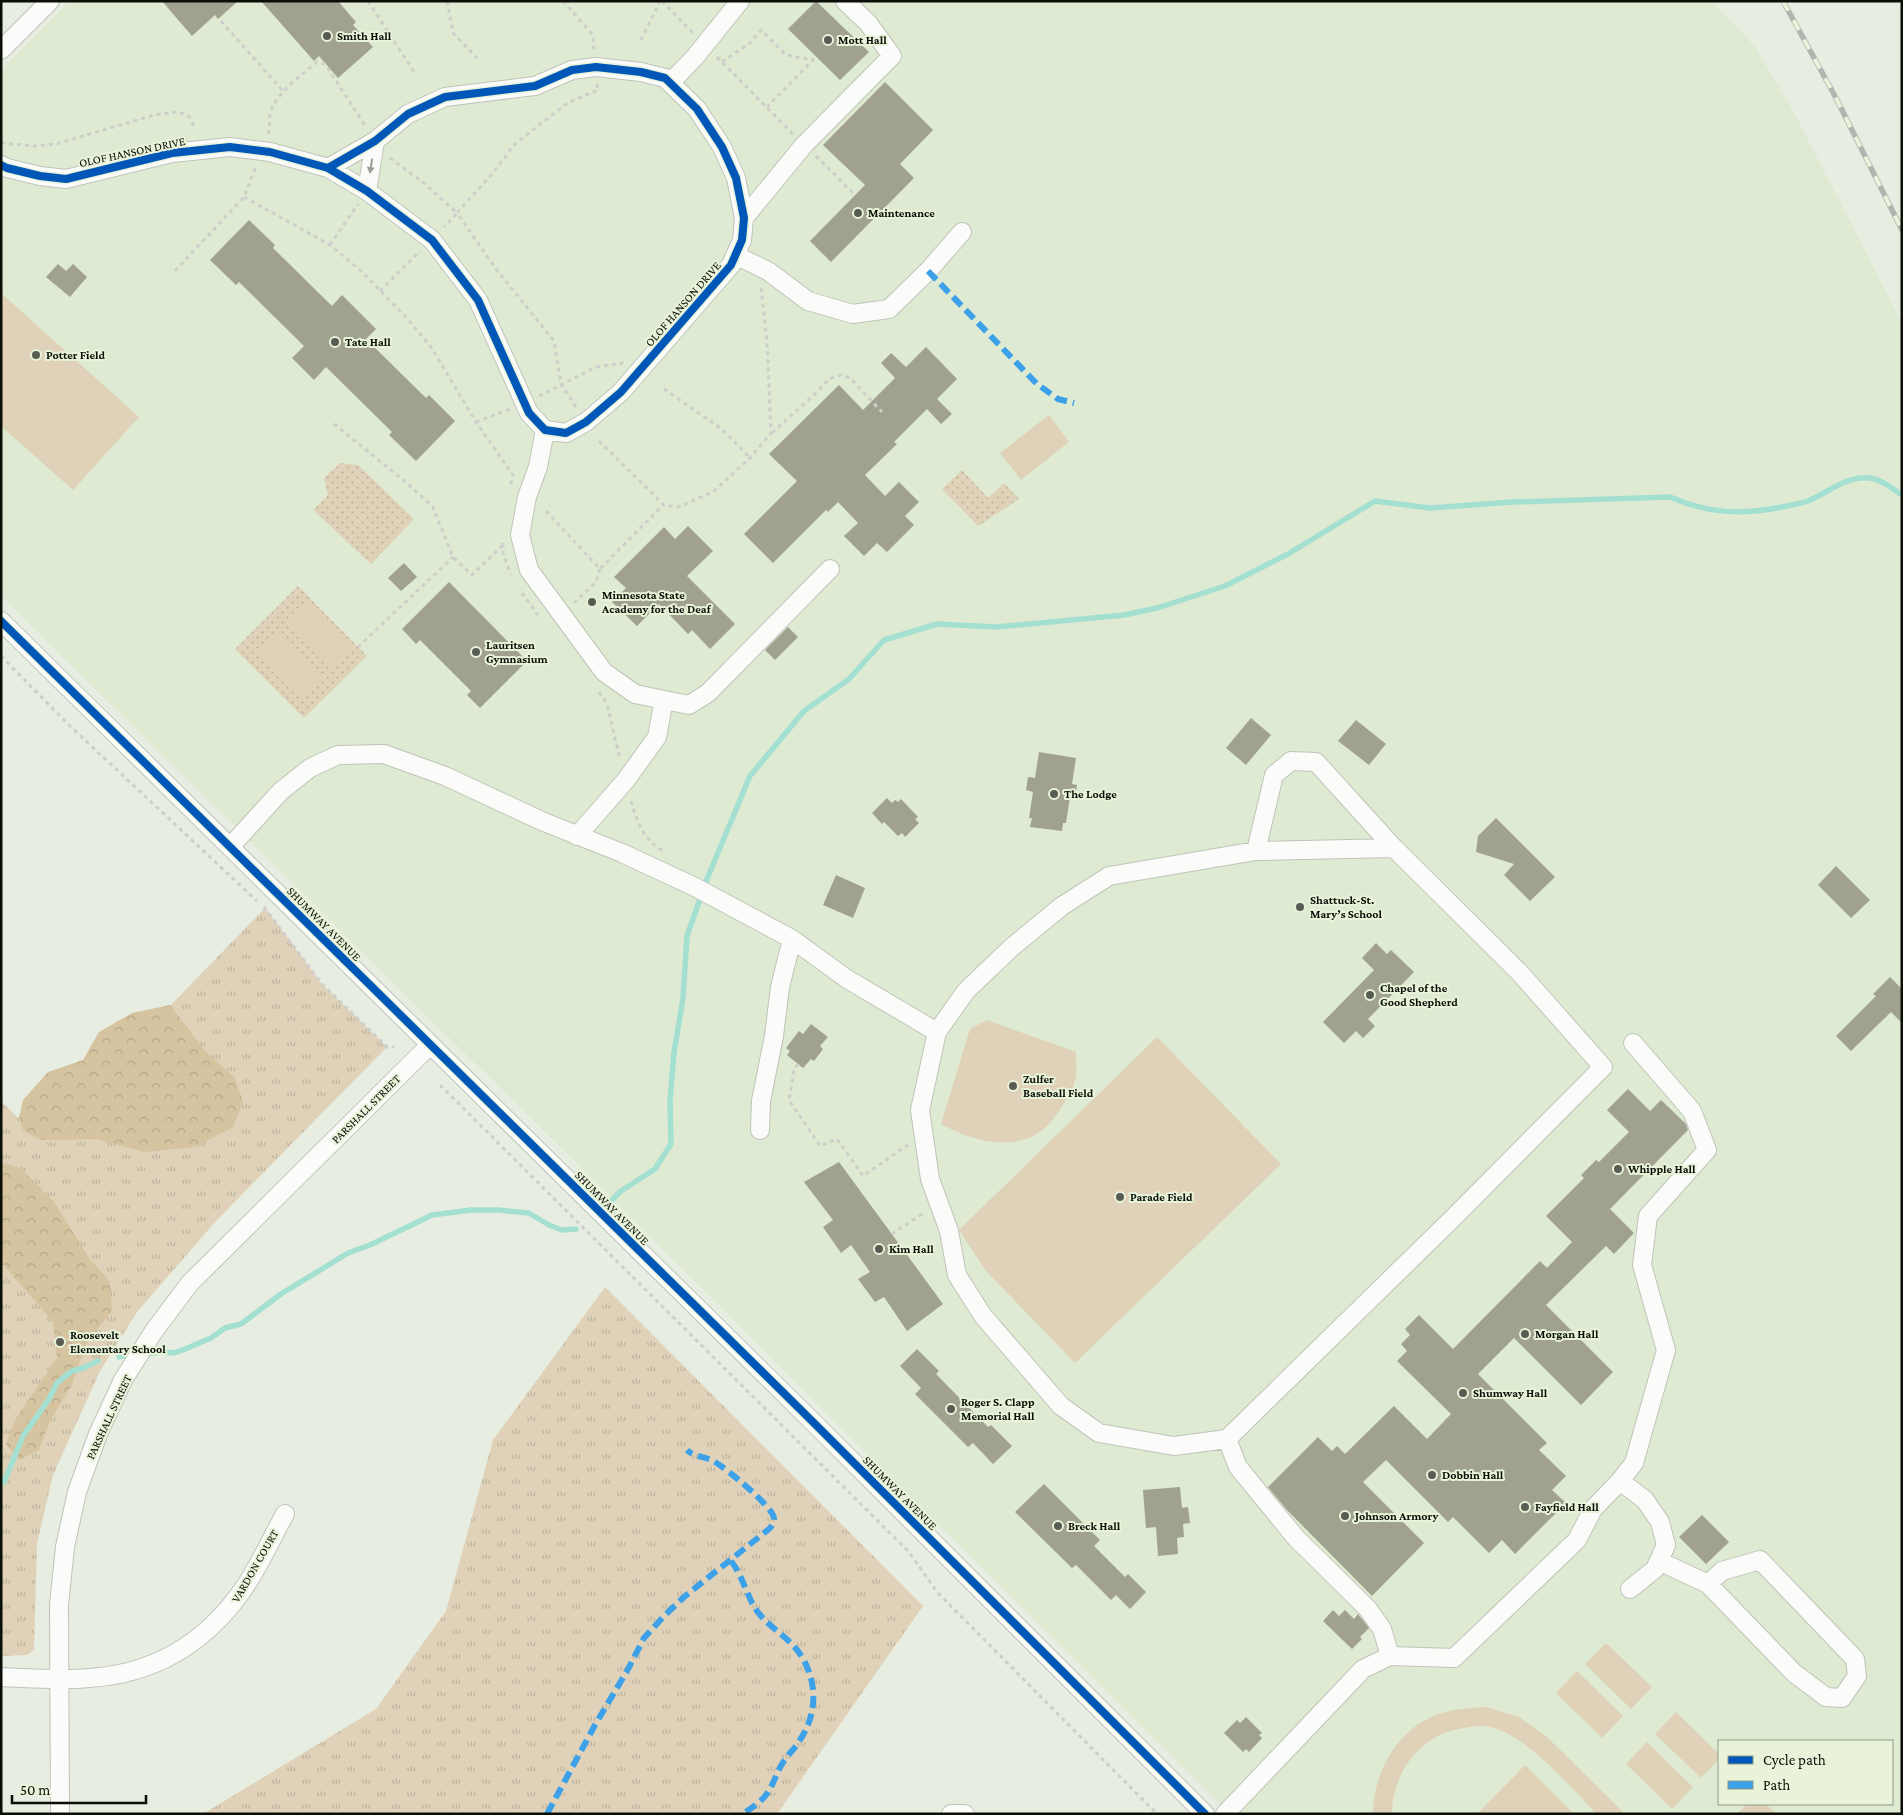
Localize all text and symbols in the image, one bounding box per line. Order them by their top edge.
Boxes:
place label: Smith Hall [337,29,392,43]
marker: Smith Hall [321,30,333,42]
place label: Mott Hall [838,33,887,47]
marker: Mott Hall [822,34,834,46]
street label: OLOF HANSON DRIVE [78,134,187,170]
one-way arrow [367,158,375,174]
place label: Maintenance [868,206,935,220]
marker: Maintenance [852,207,864,219]
street label: OLOF HANSON DRIVE [642,258,724,349]
place label: Tate Hall [345,335,391,349]
marker: Tate Hall [329,336,341,348]
place label: Potter Field [46,348,106,362]
marker: Potter Field [30,349,42,361]
place label: Minnesota State Academy for the Deaf [601,588,712,616]
marker: Minnesota State Academy for the Deaf [586,596,598,608]
place label: Lauritsen Gymnasium [486,638,549,666]
marker: Lauritsen Gymnasium [470,646,482,658]
place label: The Lodge [1064,787,1117,801]
marker: The Lodge [1048,788,1060,800]
street label: SHUMWAY AVENUE [284,884,364,964]
place label: Shattuck-St. Mary’s School [1310,893,1383,921]
marker: Shattuck-St. Mary’s School [1294,901,1306,913]
place label: Chapel of the Good Shepherd [1380,981,1458,1009]
marker: Chapel of the Good Shepherd [1364,989,1376,1001]
street label: PARSHALL STREET [329,1071,404,1146]
place label: Zulfer Baseball Field [1023,1072,1094,1100]
marker: Zulfer Baseball Field [1007,1080,1019,1092]
place label: Whipple Hall [1627,1162,1696,1176]
marker: Whipple Hall [1612,1163,1624,1175]
street label: SHUMWAY AVENUE [572,1168,652,1248]
place label: Parade Field [1130,1190,1193,1204]
marker: Parade Field [1114,1191,1126,1203]
place label: Kim Hall [889,1242,934,1256]
marker: Kim Hall [873,1243,885,1255]
place label: Morgan Hall [1535,1327,1599,1341]
place label: Roosevelt Elementary School [70,1328,166,1356]
marker: Morgan Hall [1519,1328,1531,1340]
marker: Roosevelt Elementary School [54,1336,66,1348]
street label: PARSHALL STREET [83,1372,135,1462]
place label: Shumway Hall [1473,1386,1548,1400]
marker: Shumway Hall [1457,1387,1469,1399]
place label: Roger S. Clapp Memorial Hall [961,1395,1035,1423]
marker: Roger S. Clapp Memorial Hall [945,1403,957,1415]
street label: SHUMWAY AVENUE [860,1453,940,1533]
place label: Dobbin Hall [1442,1468,1504,1482]
marker: Dobbin Hall [1426,1469,1438,1481]
place label: Fayfield Hall [1535,1500,1599,1514]
marker: Fayfield Hall [1519,1501,1531,1513]
place label: Johnson Armory [1353,1509,1438,1523]
marker: Johnson Armory [1339,1510,1351,1522]
place label: Breck Hall [1068,1519,1121,1533]
marker: Breck Hall [1052,1520,1064,1532]
street label: VARDON COURT [228,1527,282,1605]
legend [1718,1740,1893,1805]
text: Cycle path [1763,1752,1826,1769]
scale bar [12,1772,146,1804]
text: Path [1763,1777,1790,1793]
text: 50 m [20,1782,50,1798]

